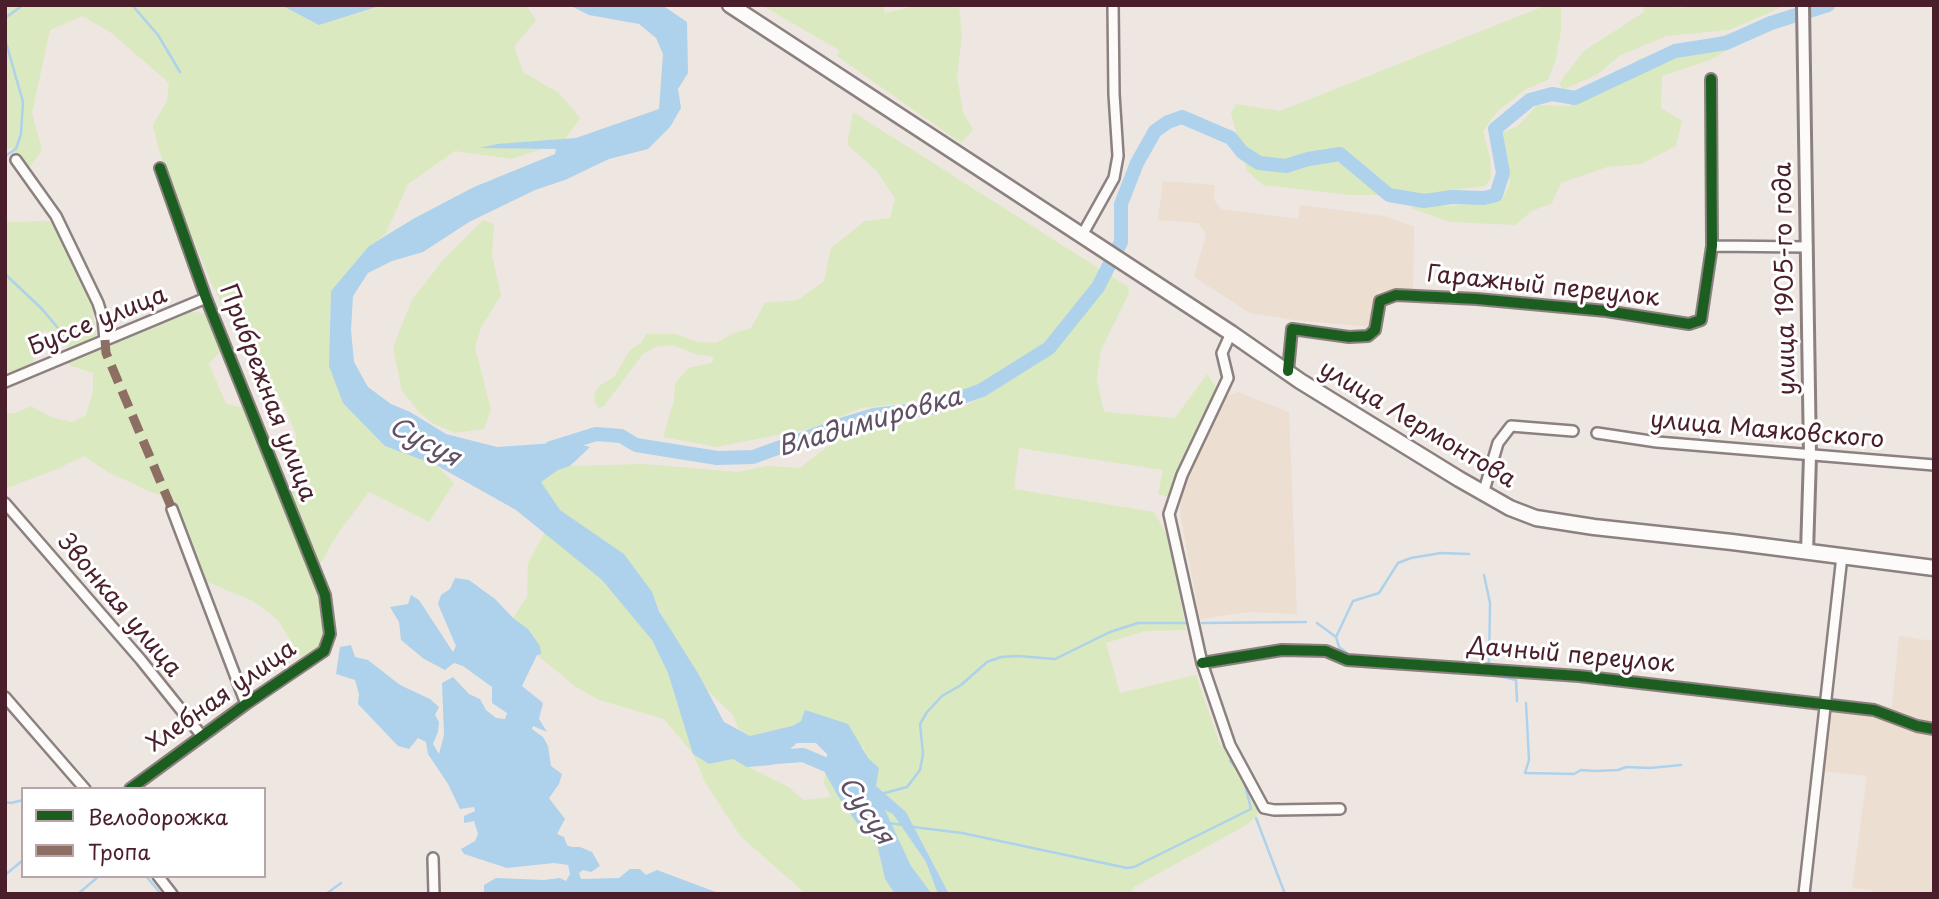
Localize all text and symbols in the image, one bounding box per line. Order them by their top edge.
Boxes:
street label: улица 1905-го года [1770,162,1802,396]
street label: Гаражный переулок [1425,260,1661,314]
street label: Прибрежная улица [212,280,322,506]
street label: Буссе улица [25,281,171,363]
street label: улица Лермонтова [1313,355,1521,495]
water label: Владимировка [775,382,965,464]
street label: улица Маяковского [1649,406,1885,456]
water label: Сусуя [383,411,465,475]
street label: Звонкая улица [51,529,187,683]
street label: Дачный переулок [1466,633,1676,679]
street label: Хлебная улица [142,635,302,759]
water label: Сусуя [830,771,900,851]
legend [21,787,266,878]
text: Велодорожка [88,800,228,832]
text: Тропа [88,835,150,867]

